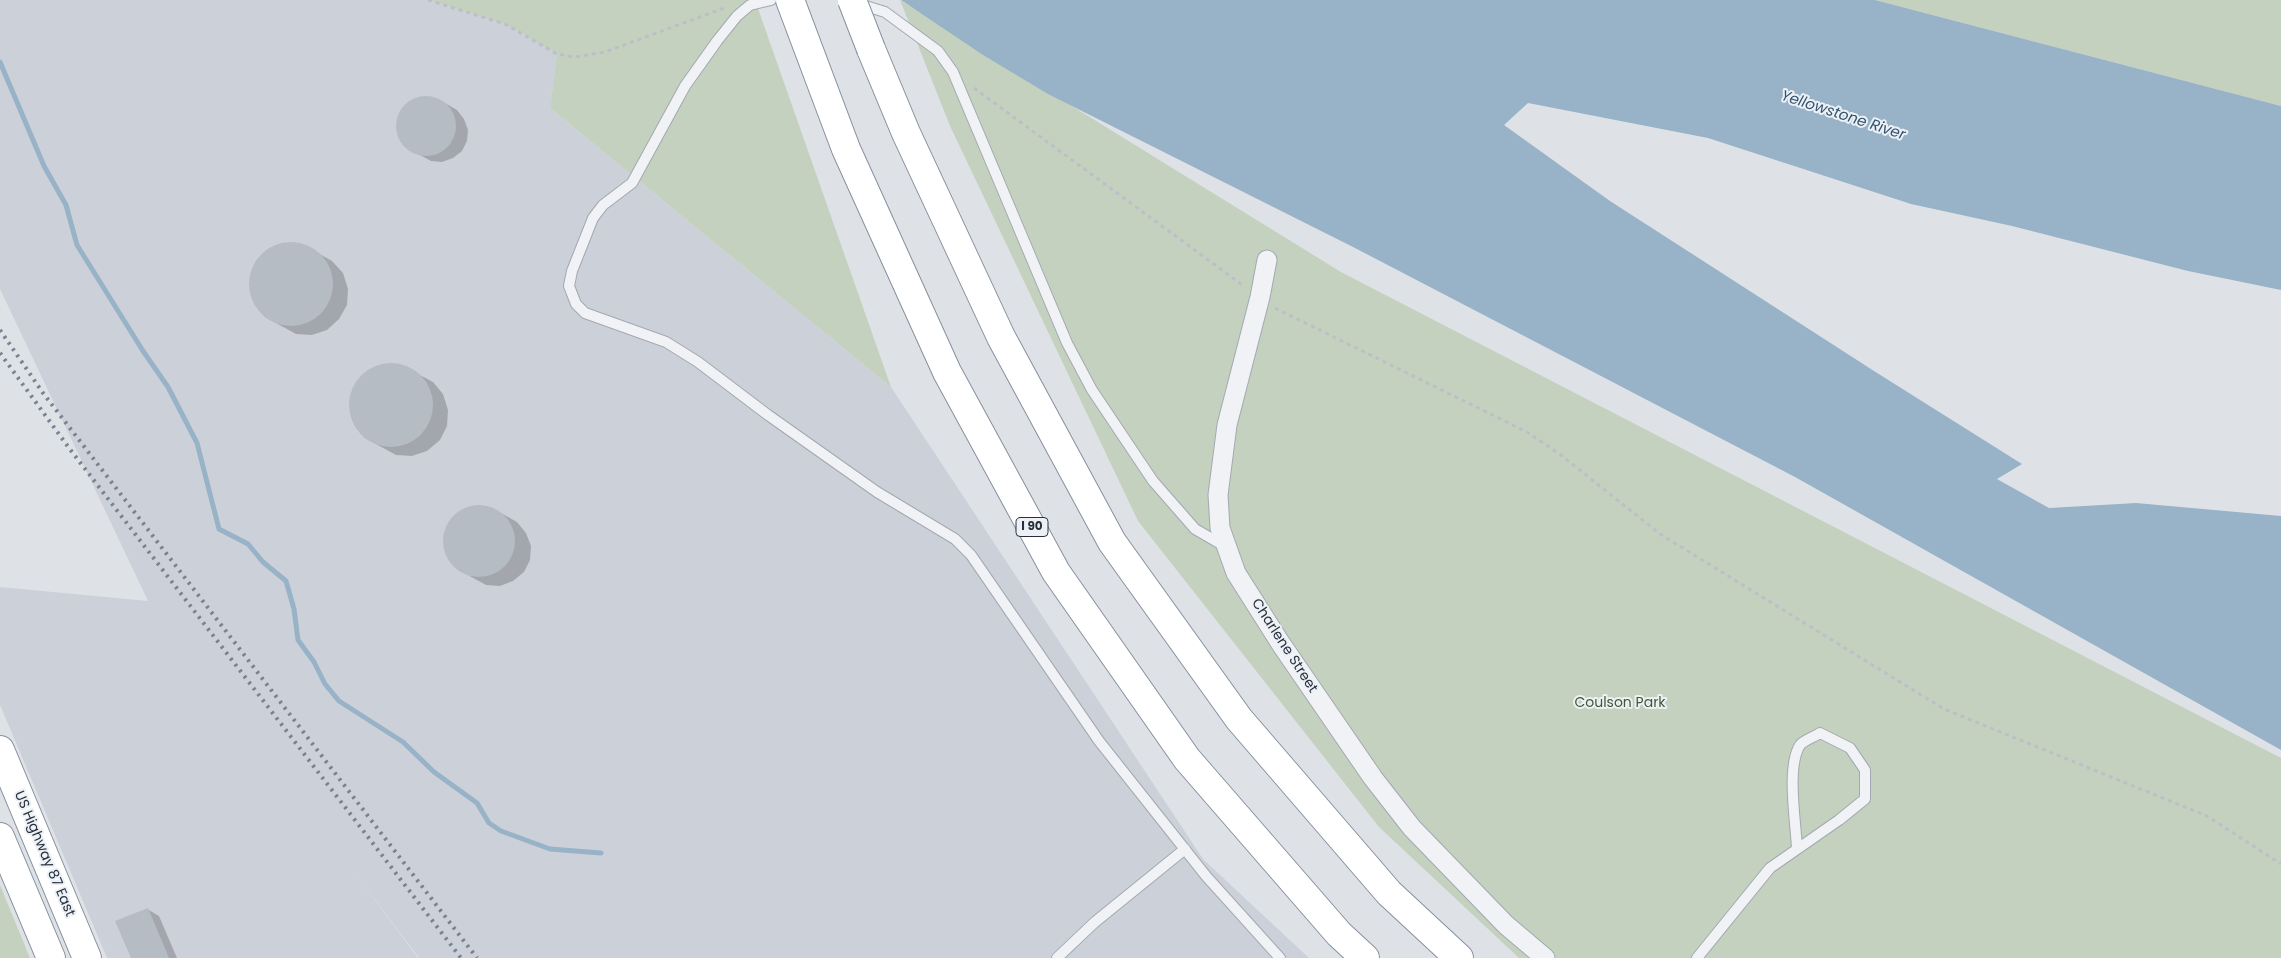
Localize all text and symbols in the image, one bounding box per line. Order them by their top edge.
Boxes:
water label: Yellowstone River [1779,87,1907,145]
road number: I 90 [1016,518,1048,536]
street label: Charlene Street [1247,596,1321,696]
park label: Coulson Park [1574,695,1666,711]
street label: US Highway 87 East [10,789,78,919]

